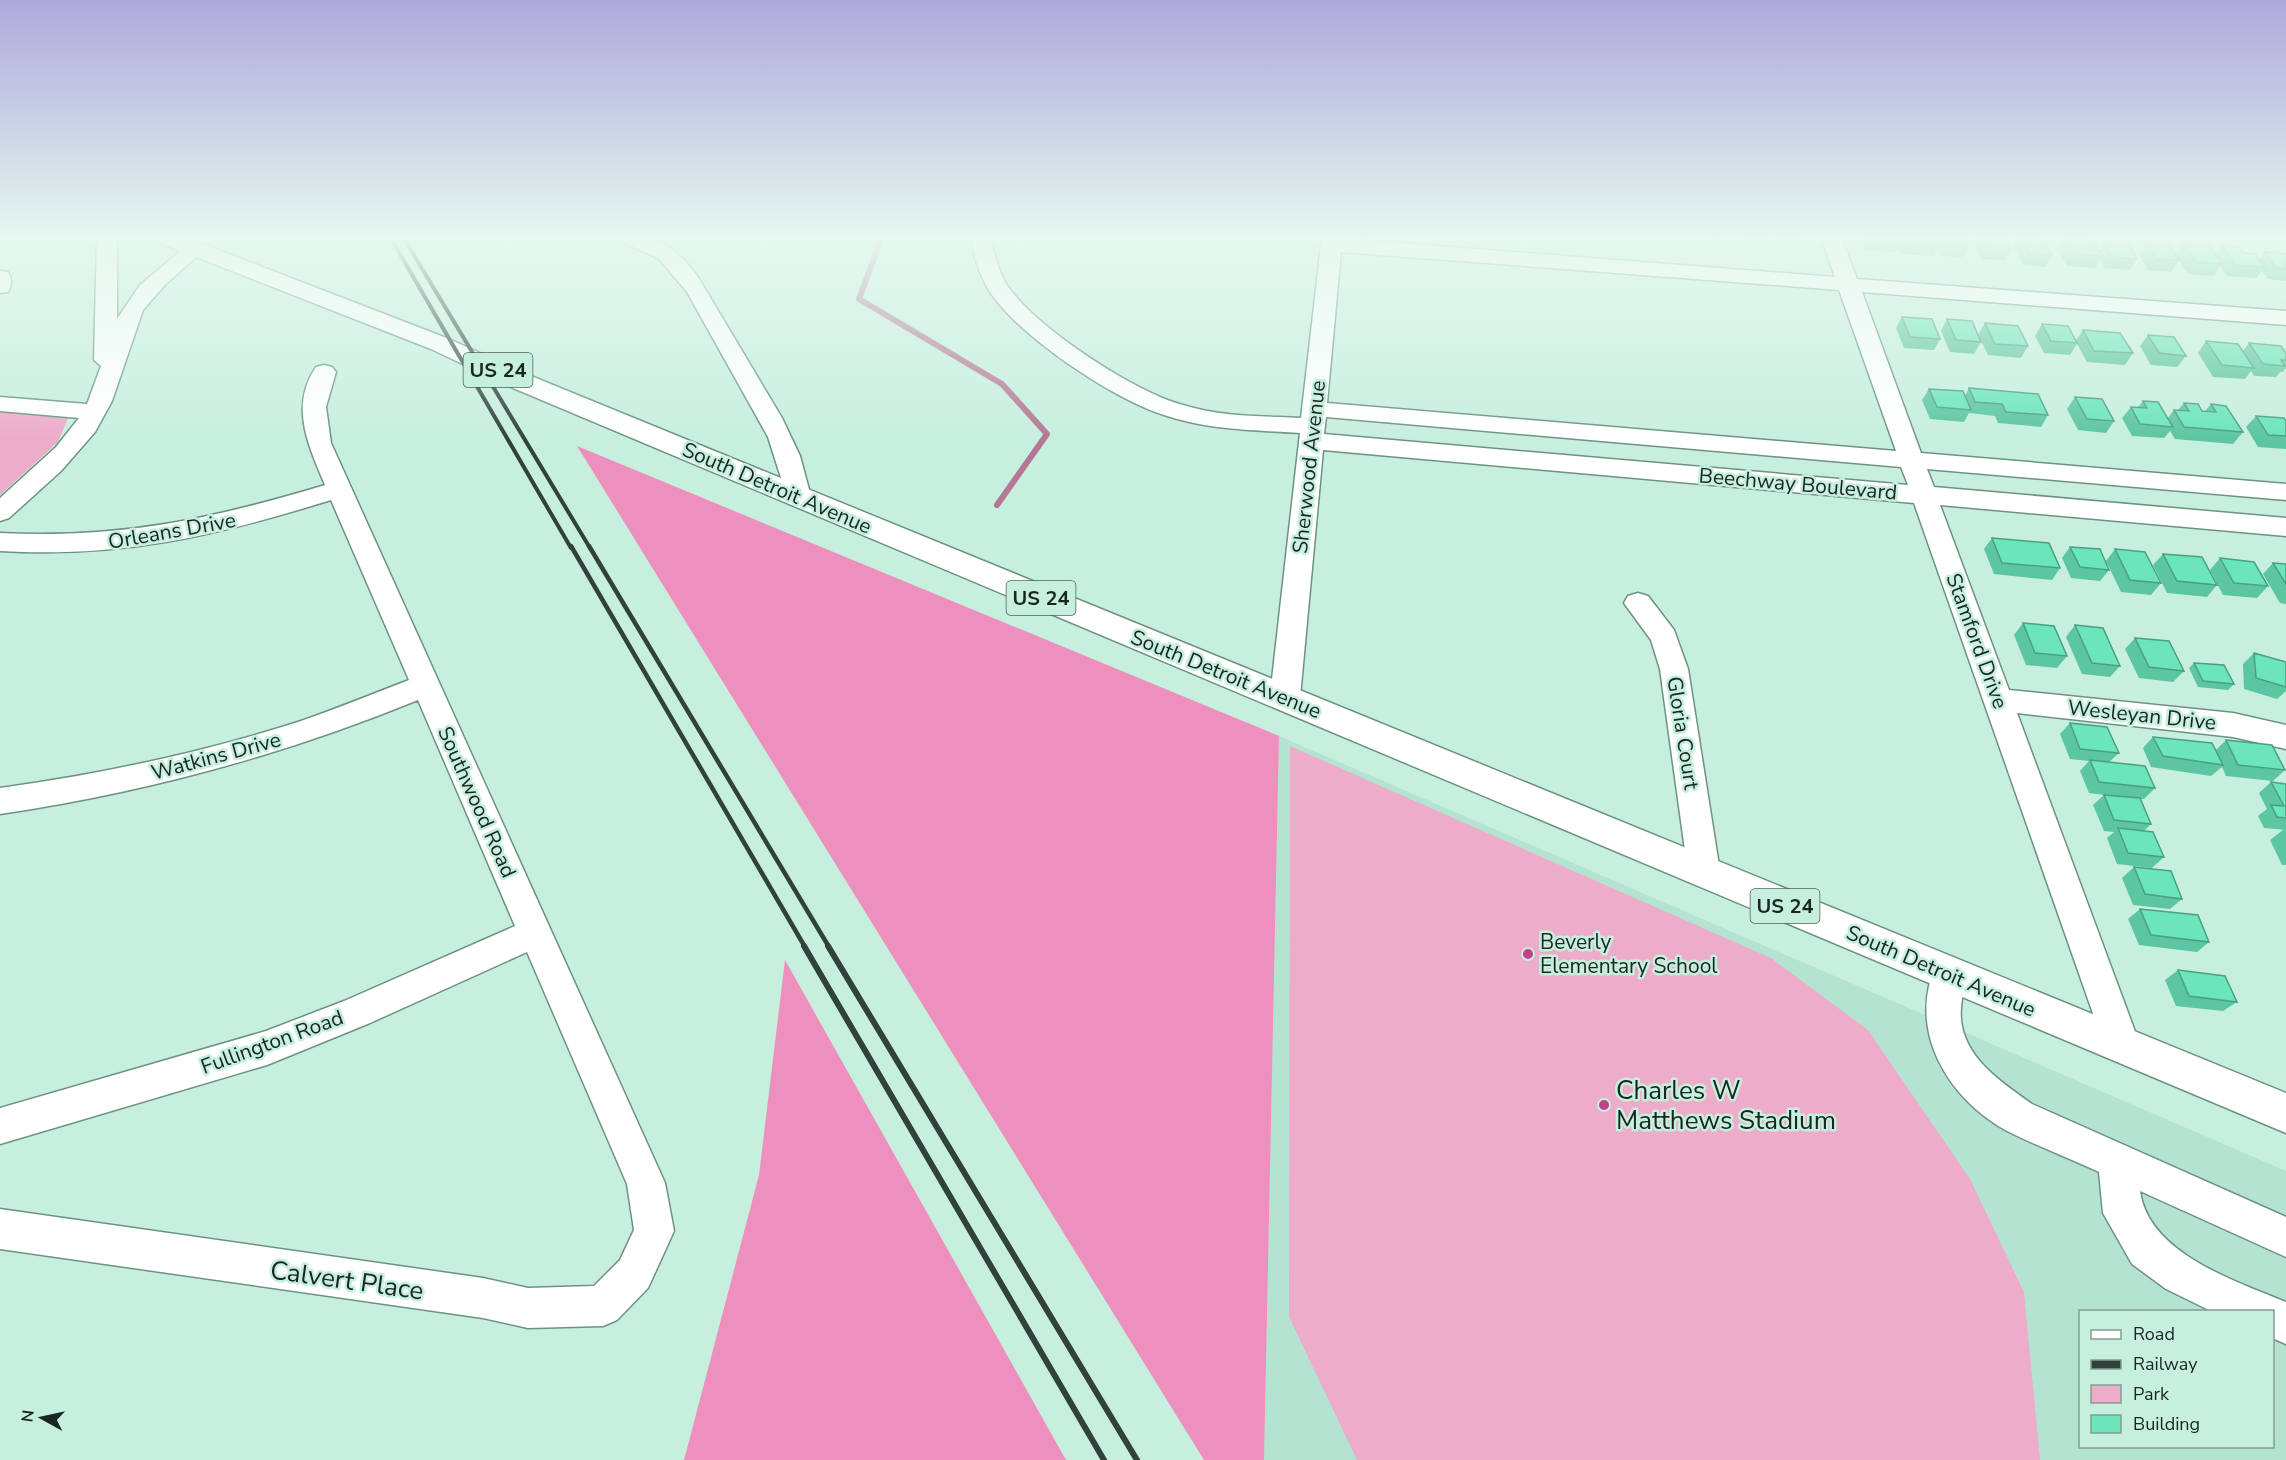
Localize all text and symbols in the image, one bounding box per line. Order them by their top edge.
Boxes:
road number: US 24 [464,353,532,387]
street label: Sherwood Avenue [1286,379,1332,555]
street label: South Detroit Avenue [678,435,876,541]
street label: Beechway Boulevard [1698,461,1898,507]
street label: Orleans Drive [106,506,238,556]
street label: Stamford Drive [1939,569,2015,713]
road number: US 24 [1006,581,1076,615]
street label: South Detroit Avenue [1127,623,1325,725]
street label: Gloria Court [1660,674,1706,792]
street label: Wesleyan Drive [2066,693,2218,737]
street label: Southwood Road [431,722,523,882]
street label: Watkins Drive [148,725,284,787]
road number: US 24 [1750,889,1820,923]
street label: South Detroit Avenue [1842,918,2040,1024]
place label: Beverly Elementary School [1540,928,1718,980]
marker: Beverly Elementary School [1521,947,1535,961]
street label: Fullington Road [197,1003,347,1081]
place label: Charles W Matthews Stadium [1616,1073,1836,1138]
marker: Charles W Matthews Stadium [1597,1098,1611,1112]
street label: Calvert Place [268,1252,426,1309]
legend [2079,1310,2274,1448]
text: Road [2133,1322,2175,1346]
text: Railway [2133,1352,2198,1376]
text: Park [2133,1382,2170,1406]
north arrow [12,1388,72,1448]
text: N [16,1409,40,1424]
text: Building [2133,1412,2200,1436]

